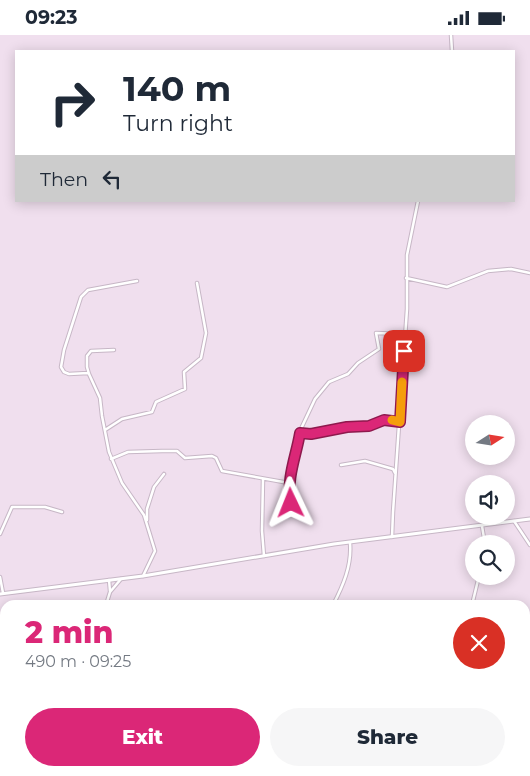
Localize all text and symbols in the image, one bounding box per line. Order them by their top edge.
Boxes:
text: 09:23 [25,6,77,29]
text: 140 m [123,67,231,110]
icon: right [40,70,105,135]
text: Turn right [123,110,233,137]
icon: left [98,165,126,193]
text: Then [40,168,88,191]
pin [383,330,425,372]
icon: arrive [390,337,418,365]
north arrow [465,415,515,465]
map controls [465,415,515,585]
button: sound [465,475,515,525]
position arrow [264,476,316,528]
button: search [465,535,515,585]
text: 2 min [25,614,113,651]
button: close [453,617,505,669]
text: 490 m · 09:25 [25,652,131,671]
button: Exit [25,708,260,766]
button: Share [270,708,505,766]

